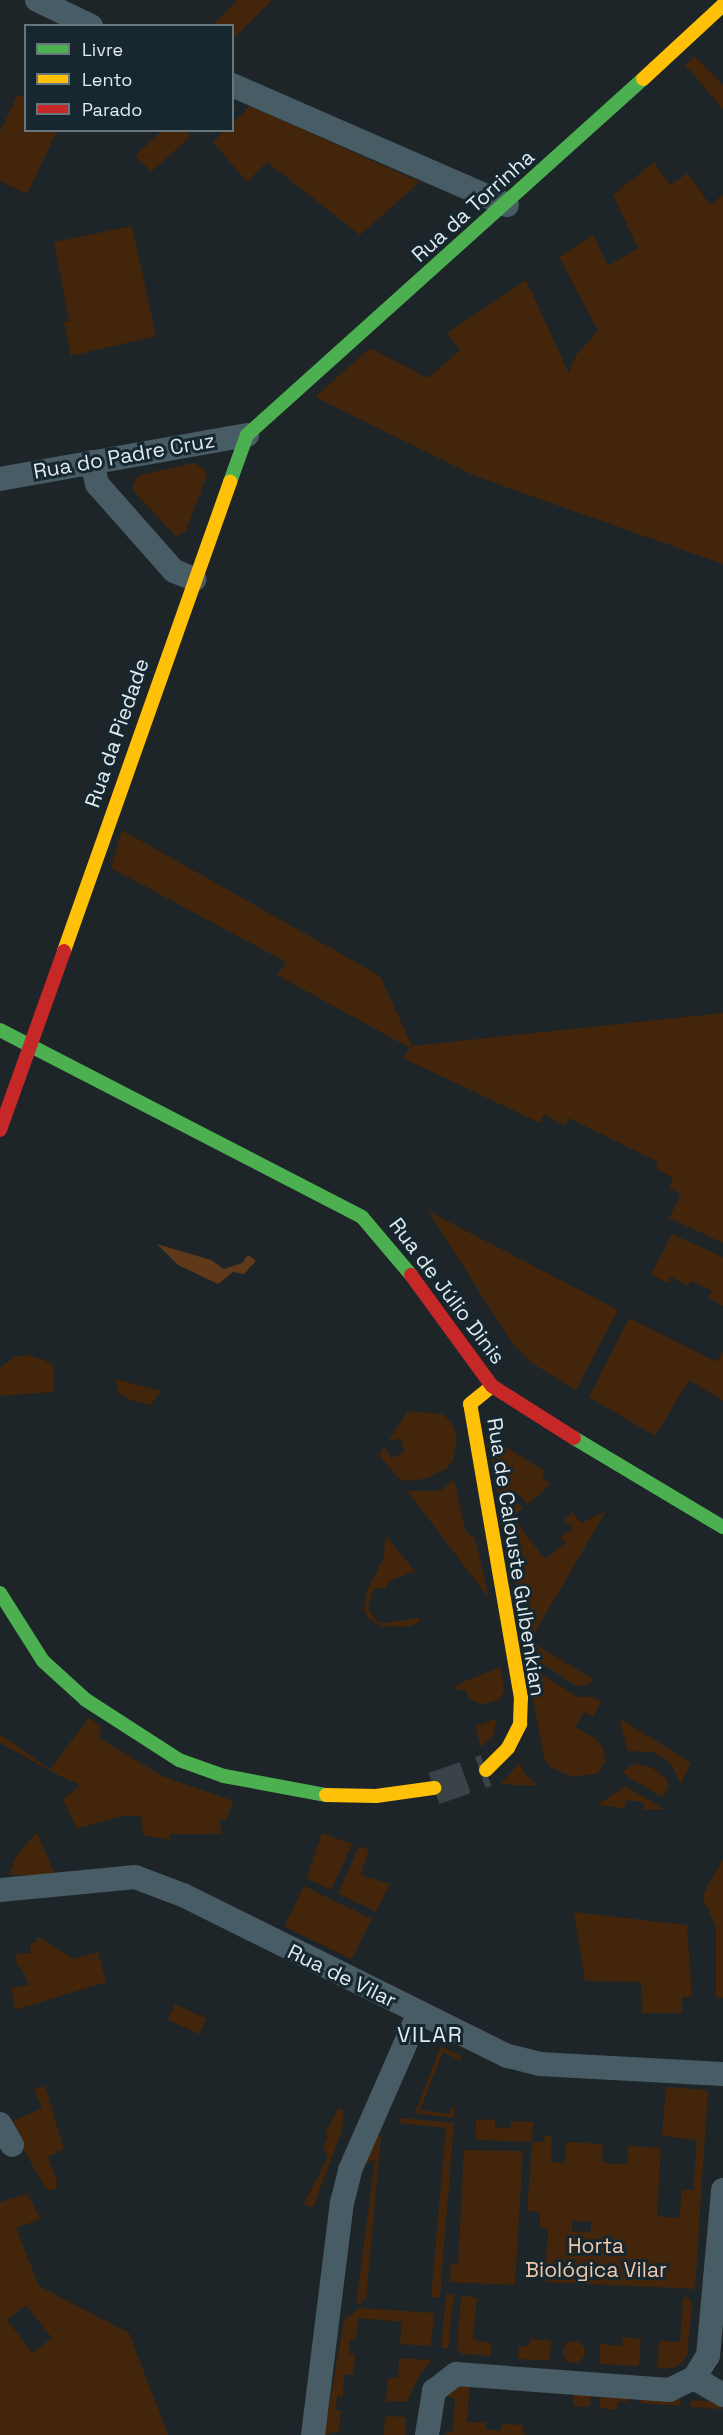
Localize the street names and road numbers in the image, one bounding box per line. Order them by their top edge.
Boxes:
street label: Rua da Torrinha [406,144,540,268]
street label: Rua do Padre Cruz [31,428,217,484]
street label: Rua da Piedade [80,655,154,811]
street label: Rua de Júlio Dinis [384,1213,510,1369]
street label: Rua de Calouste Gulbenkian [482,1416,550,1698]
street label: Rua de Vilar [283,1939,401,2013]

